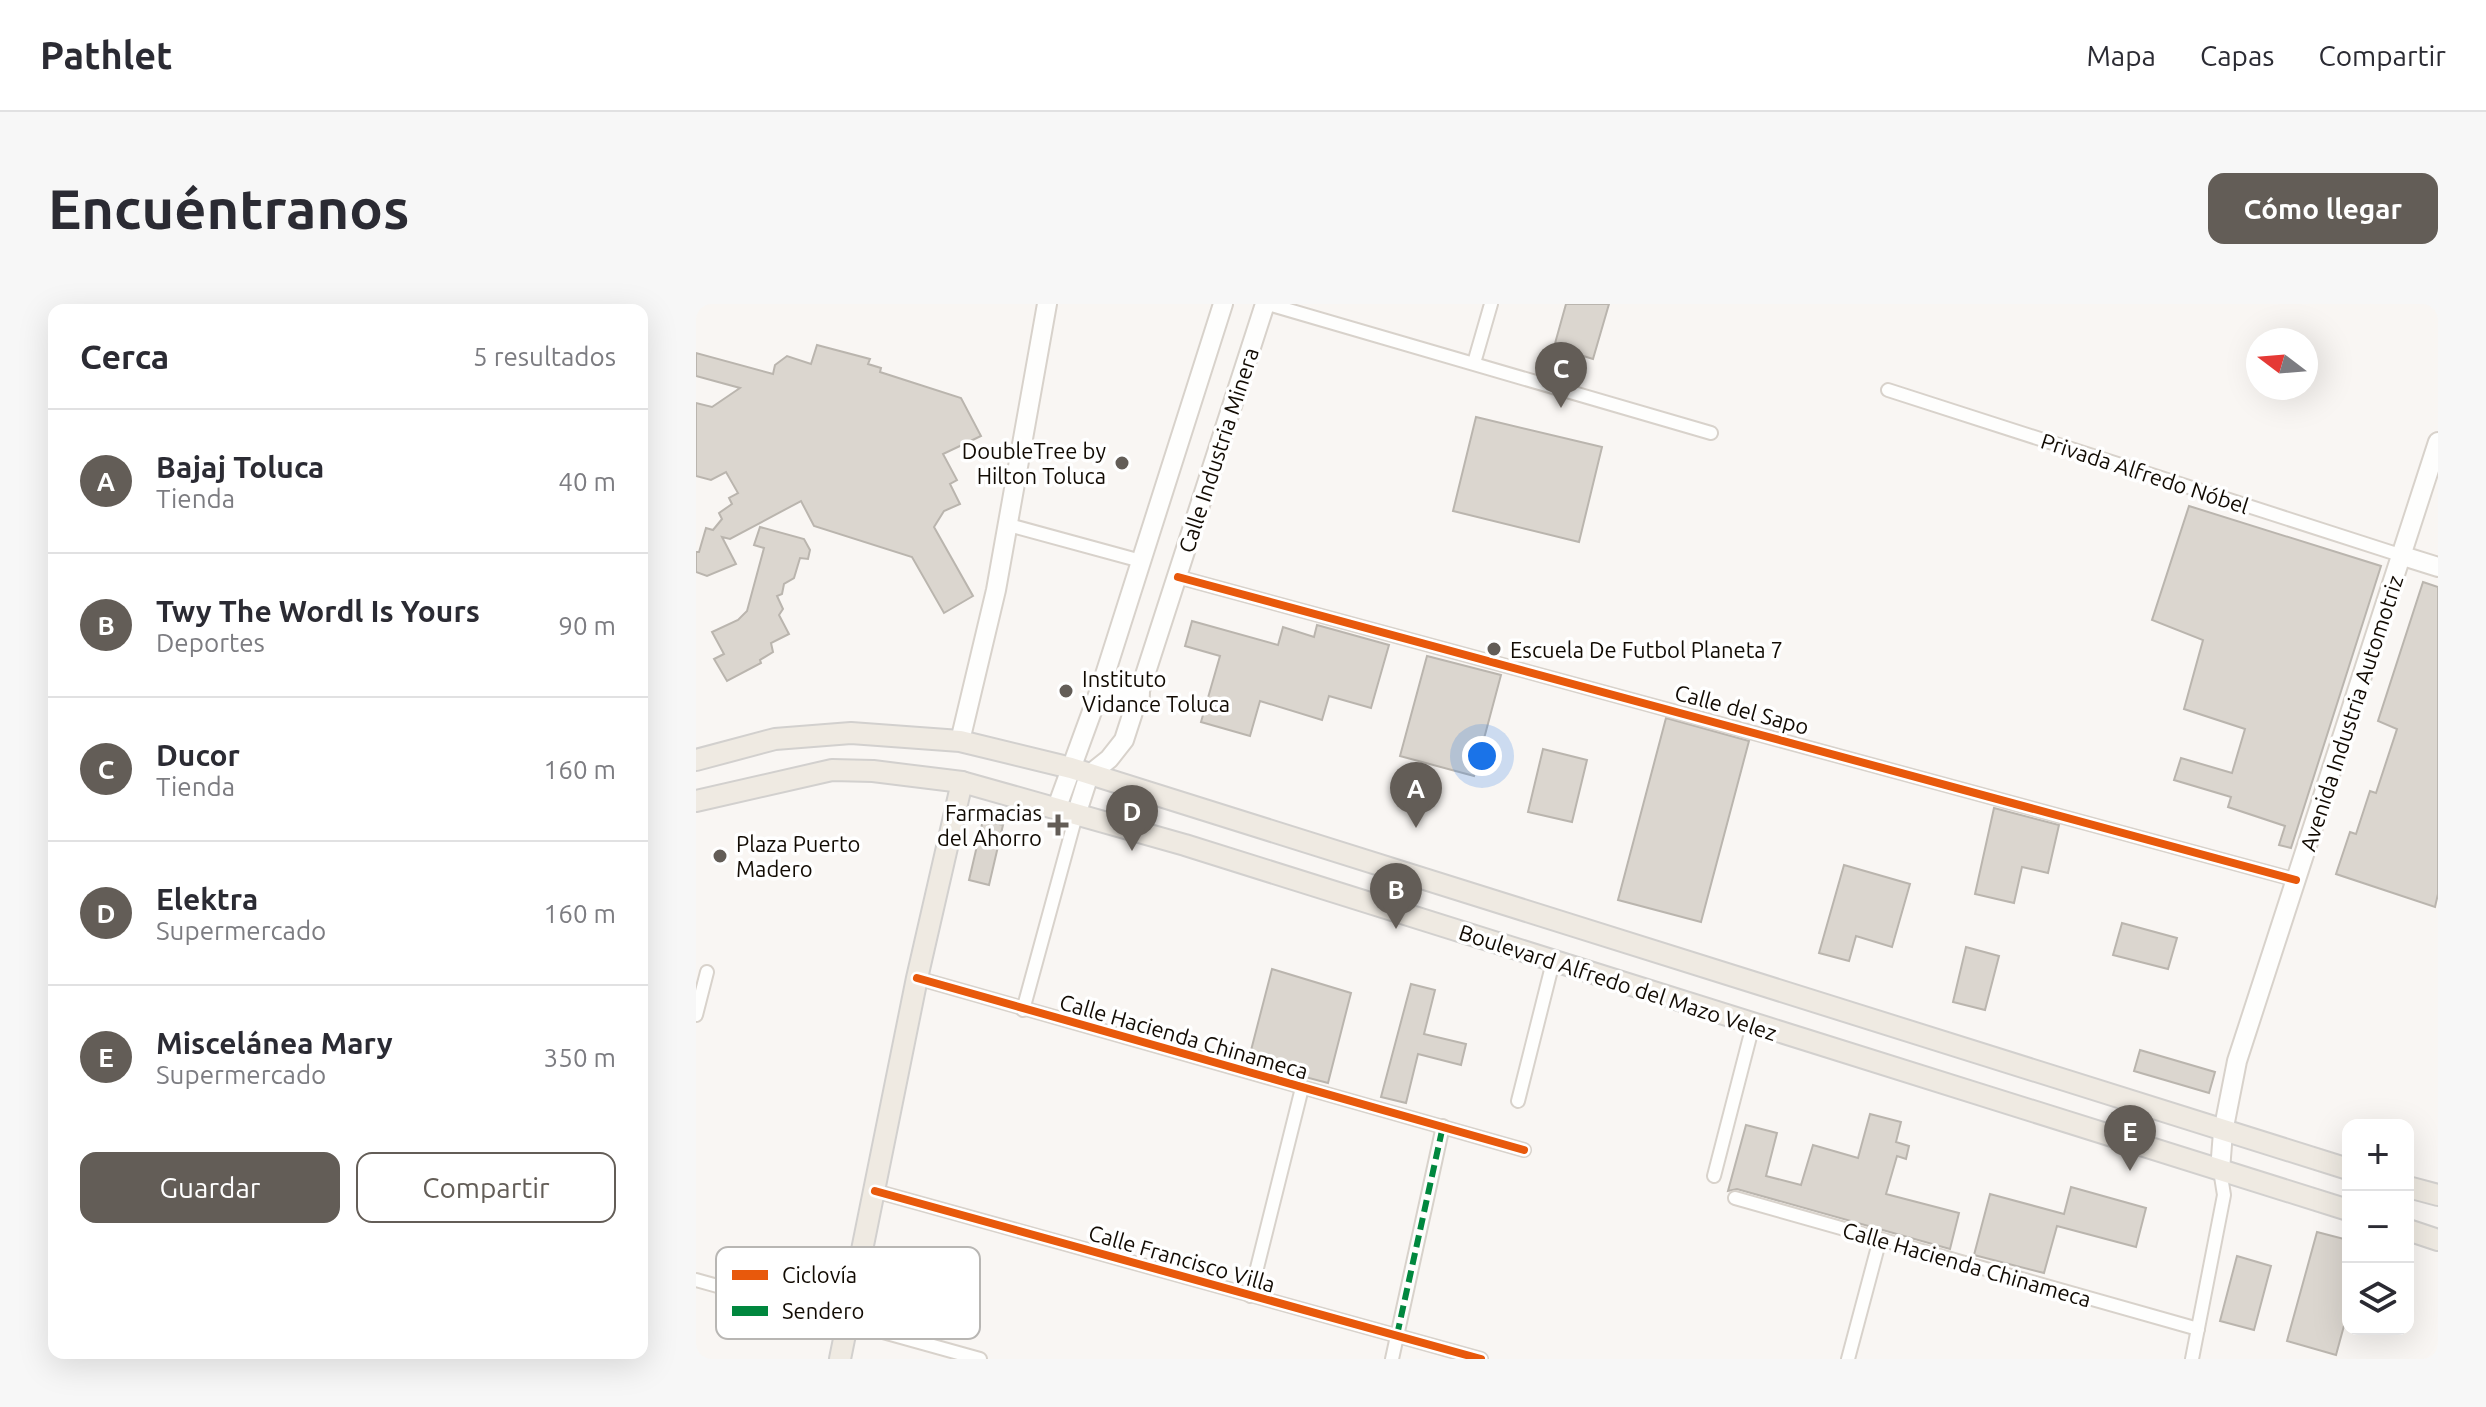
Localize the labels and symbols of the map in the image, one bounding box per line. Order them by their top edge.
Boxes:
north arrow [2246,328,2318,400]
pin: C [1535,342,1587,408]
street label: Calle Industria Minera [1173,344,1263,556]
street label: Privada Alfredo Nóbel [2038,428,2252,519]
place label: DoubleTree by Hilton Toluca [962,438,1106,488]
marker: DoubleTree by Hilton Toluca [1113,454,1131,472]
street label: Avenida Industria Automotriz [2295,572,2407,854]
place label: Escuela De Futbol Planeta 7 [1510,637,1783,662]
marker: Escuela De Futbol Planeta 7 [1485,640,1503,658]
place label: Instituto Vidance Toluca [1082,666,1230,716]
street label: Calle del Sapo [1672,679,1812,739]
marker: Instituto Vidance Toluca [1057,682,1075,700]
your location [1462,736,1502,776]
pin: A [1390,762,1442,828]
pin: D [1106,785,1158,851]
place label: Farmacias del Ahorro [937,800,1042,850]
marker: Farmacias del Ahorro [1049,816,1067,834]
place label: Plaza Puerto Madero [736,831,860,881]
marker: Plaza Puerto Madero [711,847,729,865]
pin: B [1370,863,1422,929]
street label: Boulevard Alfredo del Mazo Velez [1456,919,1780,1045]
street label: Calle Hacienda Chinameca [1057,988,1311,1084]
pin: E [2104,1105,2156,1171]
street label: Calle Hacienda Chinameca [1840,1216,2094,1312]
street label: Calle Francisco Villa [1086,1219,1278,1297]
legend [716,1247,980,1339]
text: Ciclovía [782,1262,857,1287]
text: Sendero [782,1298,864,1323]

